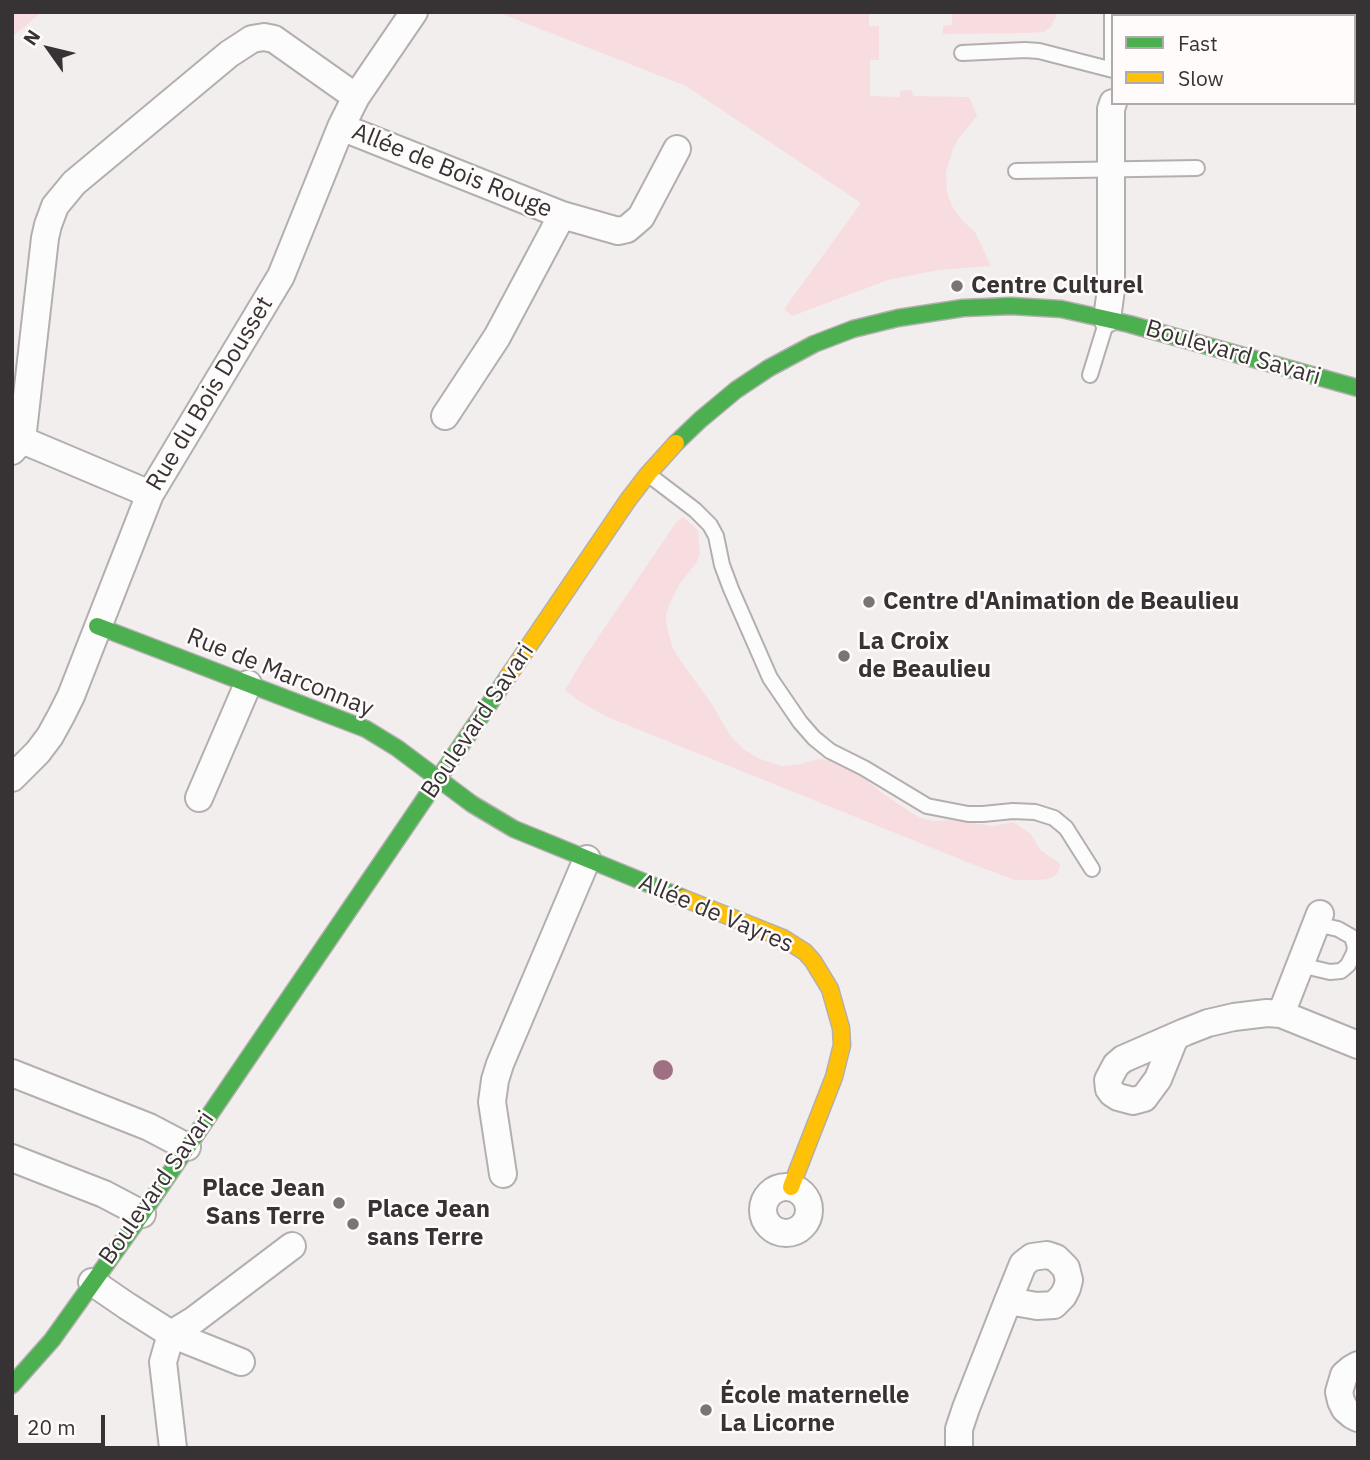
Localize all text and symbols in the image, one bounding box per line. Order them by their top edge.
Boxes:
north arrow [14,14,84,84]
legend [1111,14,1356,105]
text: N [18,25,45,50]
text: Fast [1178,29,1218,57]
text: Slow [1178,64,1224,92]
street label: Allée de Bois Rouge [348,118,556,224]
place label: Centre Culturel [971,272,1143,300]
marker: Centre Culturel [949,278,965,294]
street label: Rue du Bois Dousset [141,292,279,496]
street label: Boulevard Savari [1142,314,1324,392]
place label: Centre d'Animation de Beaulieu [883,588,1239,616]
marker: Centre d'Animation de Beaulieu [861,594,877,610]
street label: Rue de Marconnay [182,622,378,724]
place label: La Croix de Beaulieu [858,628,991,684]
street label: Boulevard Savari [416,638,540,804]
marker: La Croix de Beaulieu [836,648,852,664]
street label: Allée de Vayres [634,868,798,960]
street label: Boulevard Savari [93,1106,221,1270]
place label: Place Jean Sans Terre [202,1175,325,1231]
marker: Place Jean Sans Terre [331,1195,347,1211]
place label: Place Jean sans Terre [367,1196,490,1252]
marker: Place Jean sans Terre [345,1216,361,1232]
place label: École maternelle La Licorne [720,1382,909,1438]
scale bar [18,1400,108,1444]
marker: École maternelle La Licorne [698,1402,714,1418]
text: 20 m [27,1413,76,1441]

